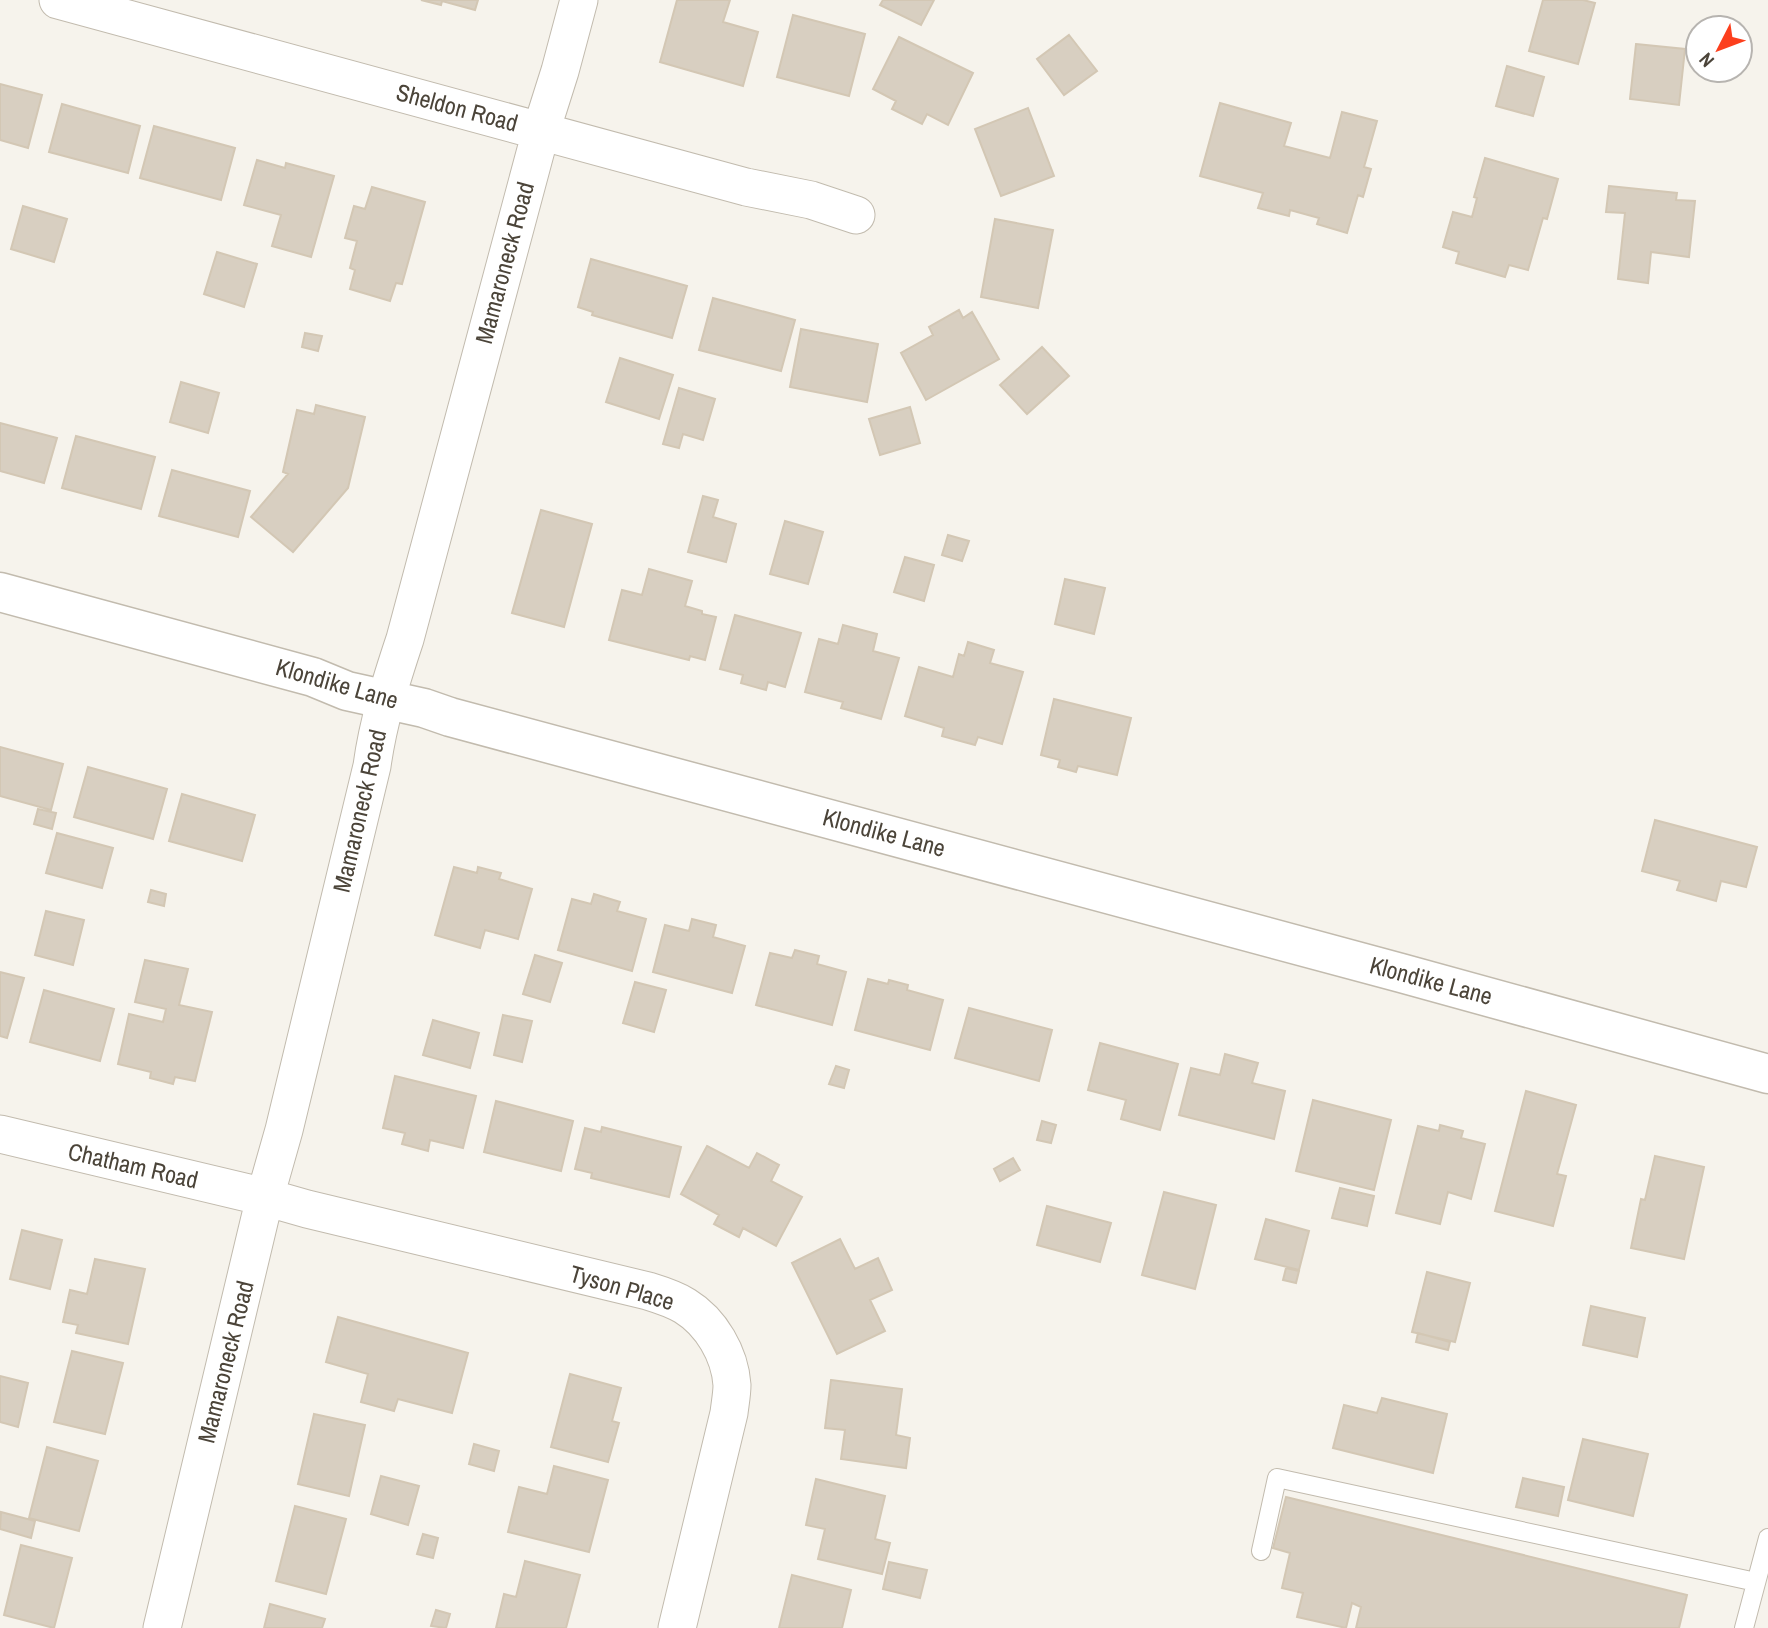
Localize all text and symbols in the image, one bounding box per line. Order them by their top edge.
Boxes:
north arrow [1684,14,1754,84]
text: N [1693,47,1720,73]
street label: Sheldon Road [393,75,522,139]
street label: Mamaroneck Road [467,178,541,347]
street label: Klondike Lane [272,650,402,716]
street label: Mamaroneck Road [325,726,393,895]
street label: Klondike Lane [819,800,949,864]
street label: Klondike Lane [1366,948,1496,1012]
street label: Chatham Road [65,1135,201,1196]
street label: Tyson Place [566,1257,678,1317]
street label: Mamaroneck Road [189,1277,261,1446]

